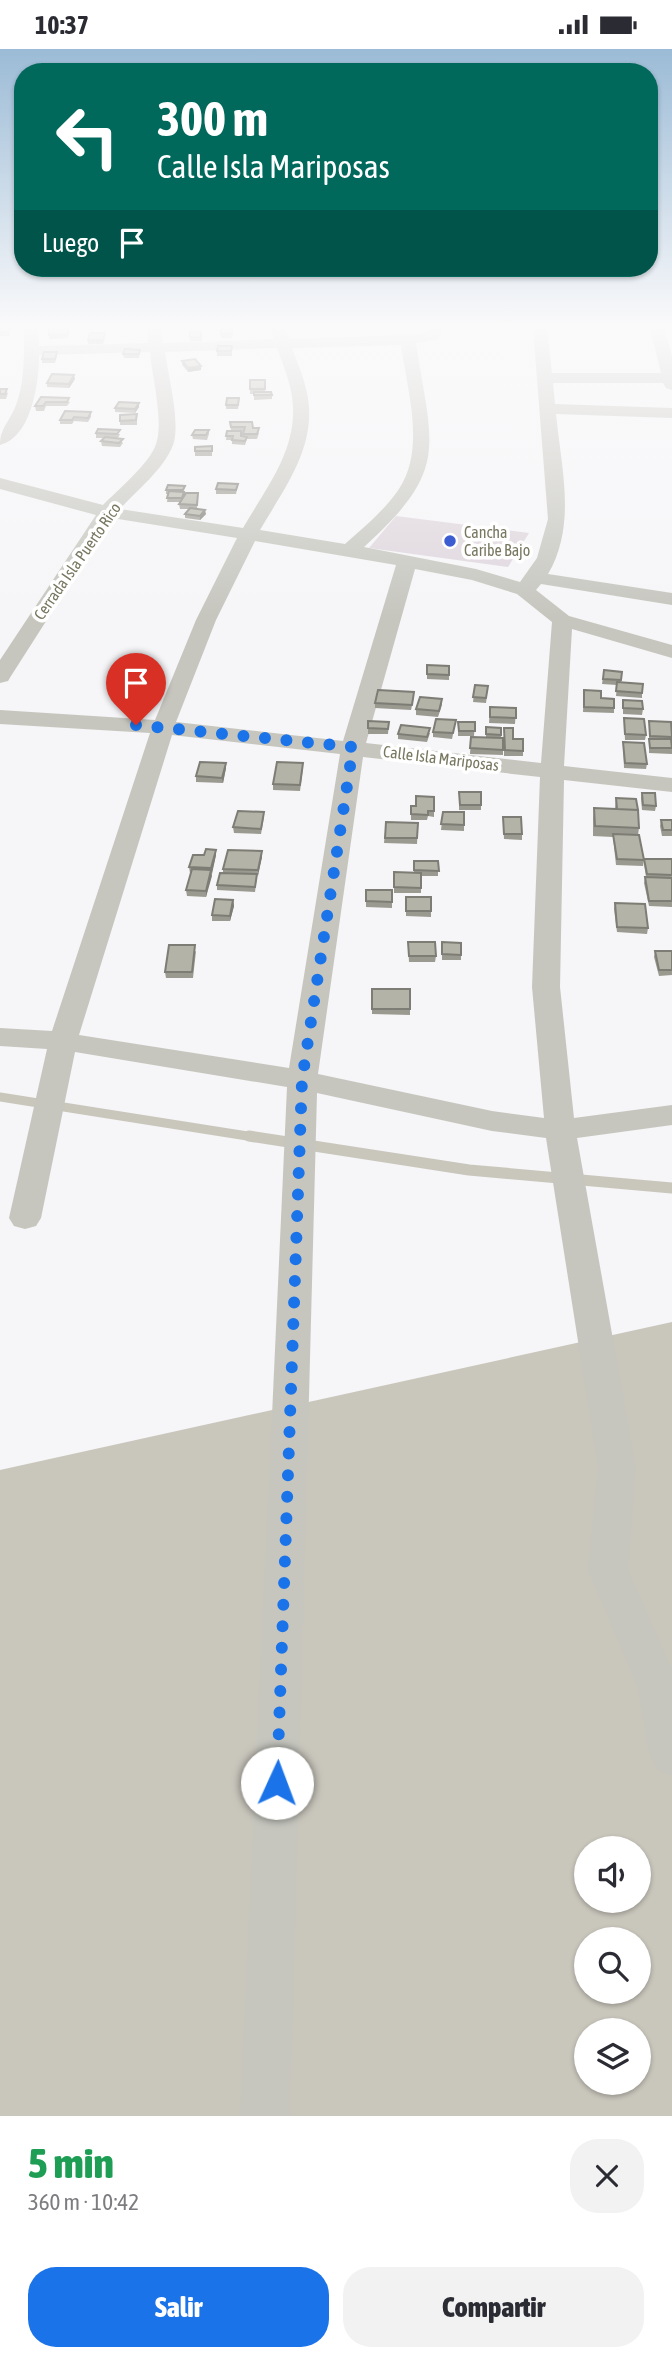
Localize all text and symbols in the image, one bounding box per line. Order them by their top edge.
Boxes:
text: 10:37 [35,10,89,40]
text: 300 m [157,90,268,146]
icon: left [42,91,133,182]
text: Calle Isla Mariposas [157,148,390,185]
icon: arrive [113,224,151,262]
text: Luego [42,228,99,258]
street label: Cerrada Isla Puerto Rico [30,499,124,623]
place label: Cancha Caribe Bajo [464,523,530,560]
marker: Cancha Caribe Bajo [442,533,458,549]
pin [106,653,166,725]
icon: arrive [117,664,155,702]
street label: Calle Isla Mariposas [382,742,500,775]
position arrow [240,1746,314,1820]
map controls [574,1836,651,2095]
button: sound [574,1836,651,1913]
button: search [574,1927,651,2004]
button: layers [574,2018,651,2095]
text: 5 min [28,2139,114,2187]
button: close [570,2139,644,2213]
text: 360 m · 10:42 [28,2189,139,2215]
button: Salir [28,2267,329,2347]
button: Compartir [343,2267,644,2347]

